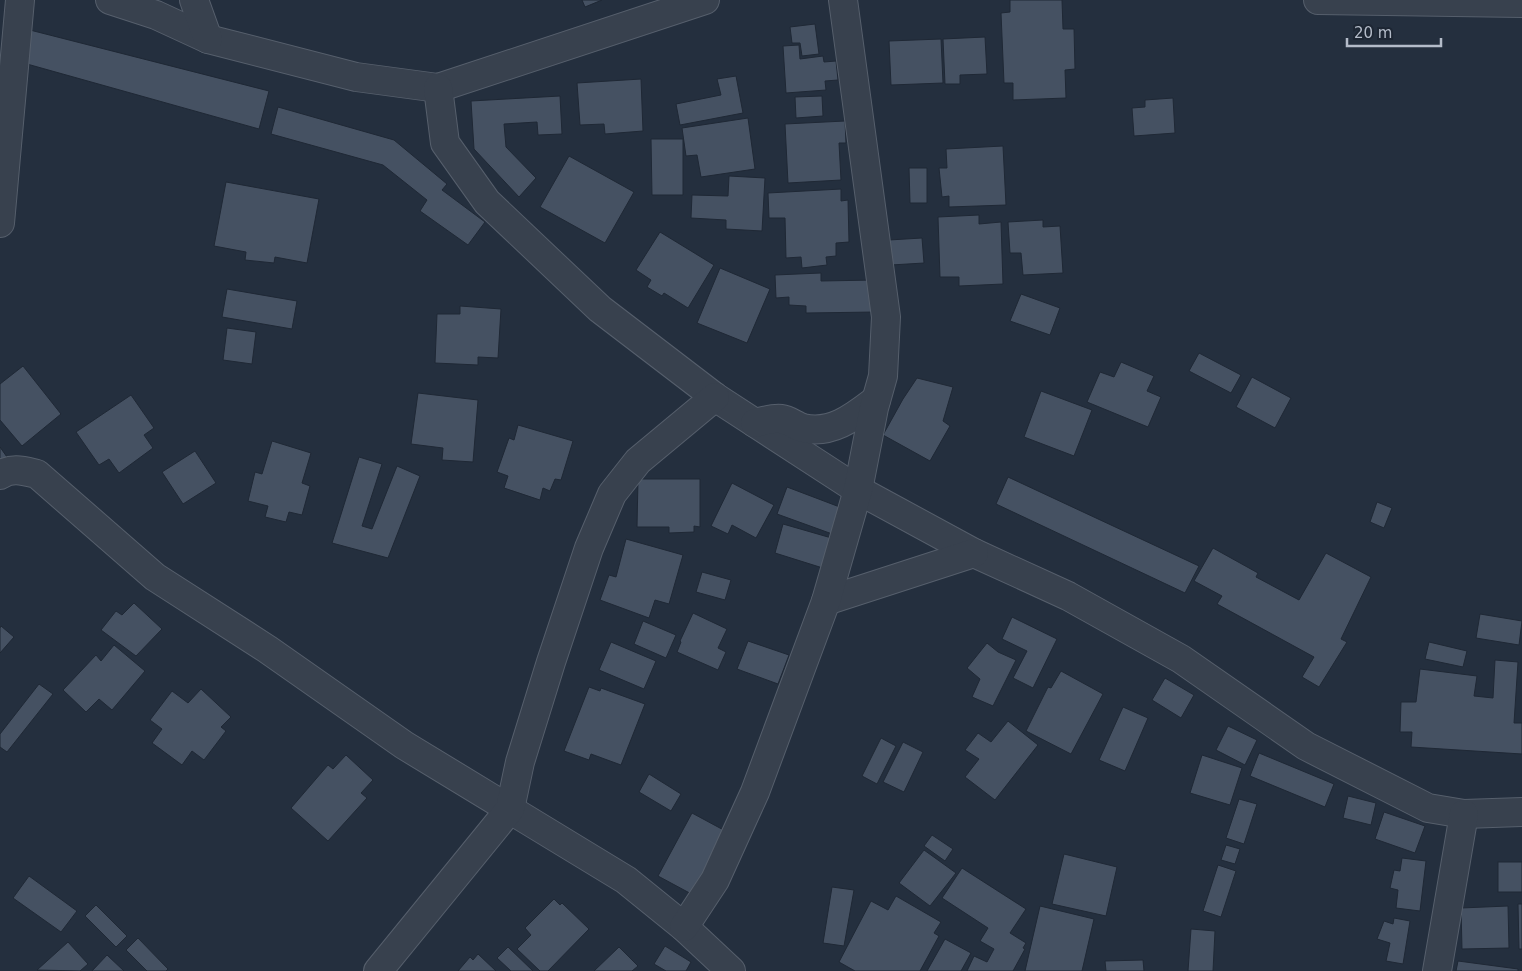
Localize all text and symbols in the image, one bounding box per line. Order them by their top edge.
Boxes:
scale bar [1347,15,1441,47]
text: 20 m [1354,24,1392,42]

